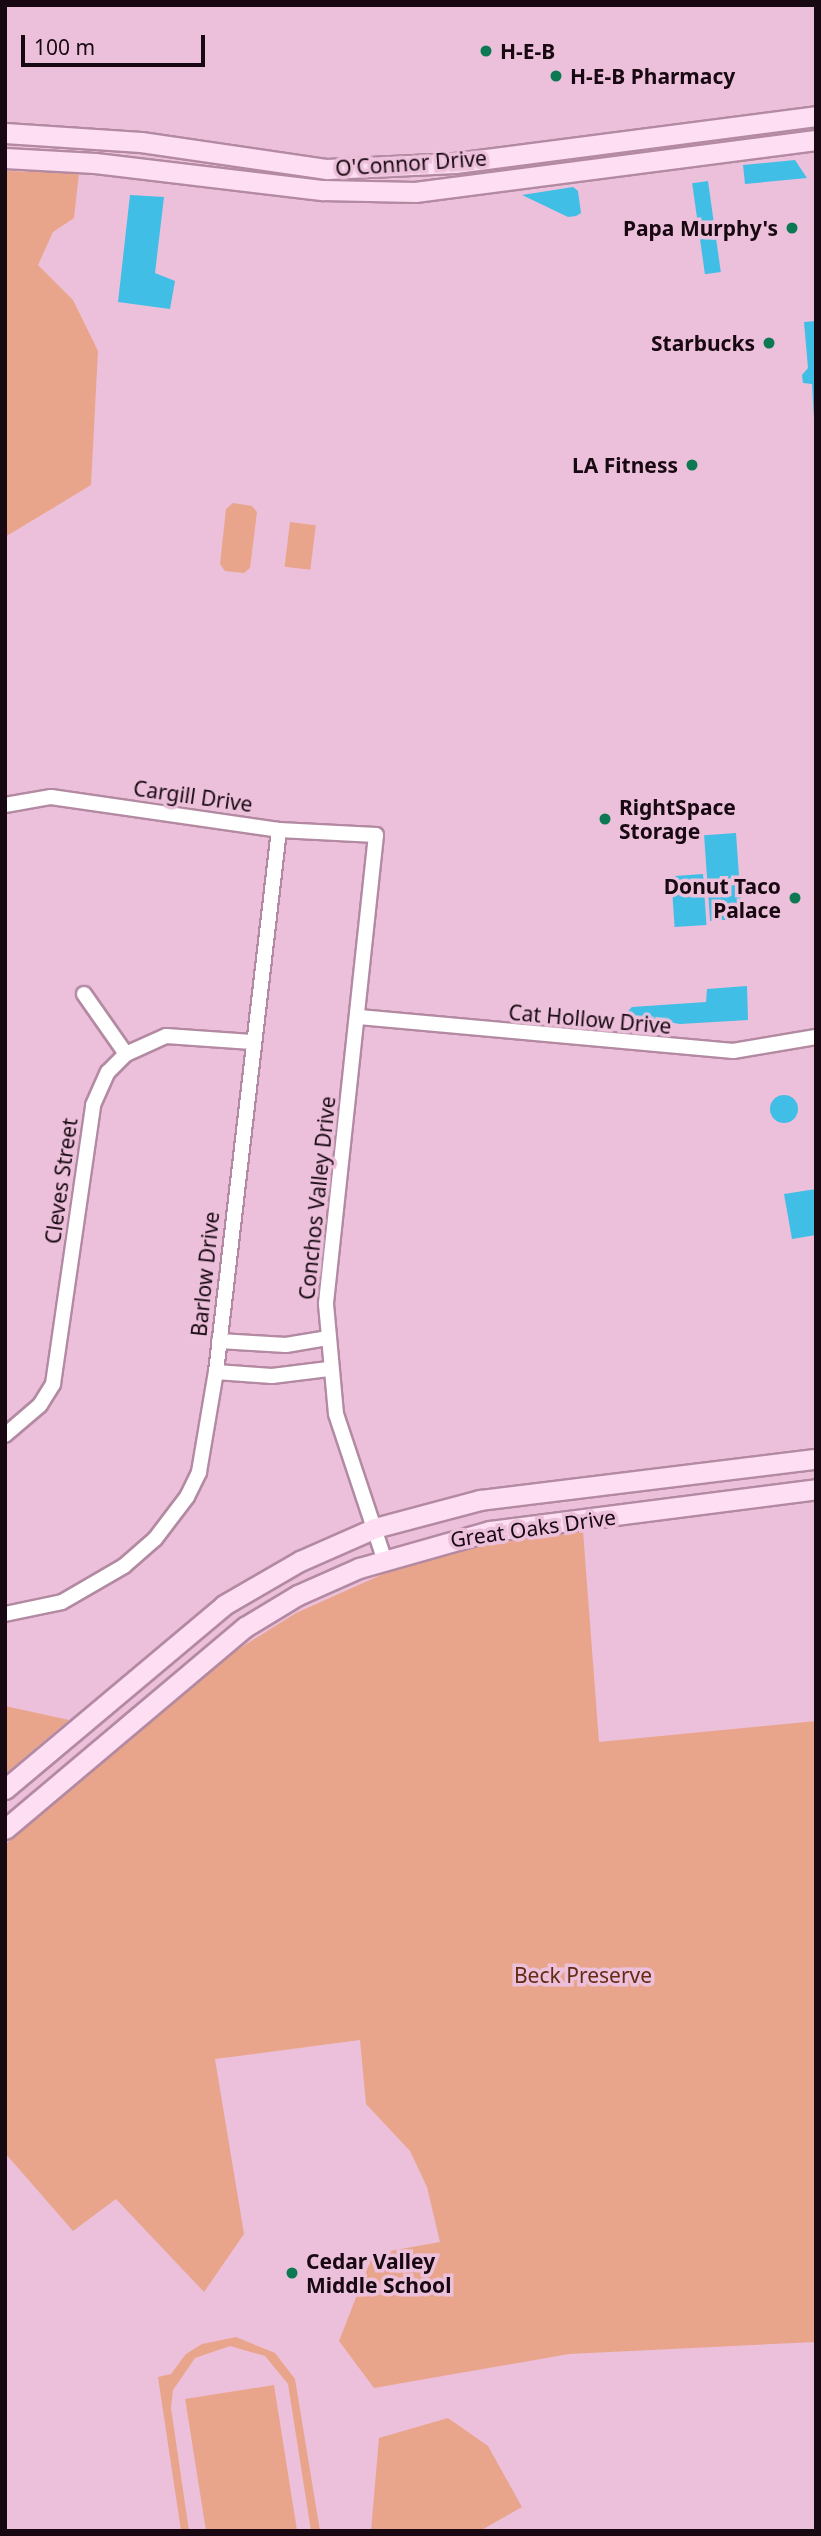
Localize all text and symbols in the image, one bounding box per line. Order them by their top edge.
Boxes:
scale bar [24,21,208,65]
text: 100 m [34,33,95,61]
place label: H-E-B [500,38,555,64]
marker: H-E-B [478,43,494,59]
place label: H-E-B Pharmacy [570,63,735,89]
marker: H-E-B Pharmacy [548,68,564,84]
street label: O'Connor Drive [334,145,488,181]
place label: Papa Murphy's [623,215,778,241]
marker: Papa Murphy's [784,220,800,236]
place label: Starbucks [651,330,755,356]
marker: Starbucks [761,335,777,351]
place label: LA Fitness [572,452,678,478]
marker: LA Fitness [684,457,700,473]
street label: Cargill Drive [132,775,254,817]
place label: RightSpace Storage [619,794,736,844]
marker: RightSpace Storage [597,811,613,827]
place label: Donut Taco Palace [664,873,781,923]
marker: Donut Taco Palace [787,890,803,906]
street label: Cat Hollow Drive [508,999,672,1039]
street label: Conchos Valley Drive [294,1095,340,1301]
street label: Cleves Street [40,1116,82,1246]
street label: Barlow Drive [186,1210,224,1338]
street label: Great Oaks Drive [449,1504,617,1552]
park label: Beck Preserve [514,1962,652,1988]
place label: Cedar Valley Middle School [306,2248,451,2298]
marker: Cedar Valley Middle School [284,2265,300,2281]

